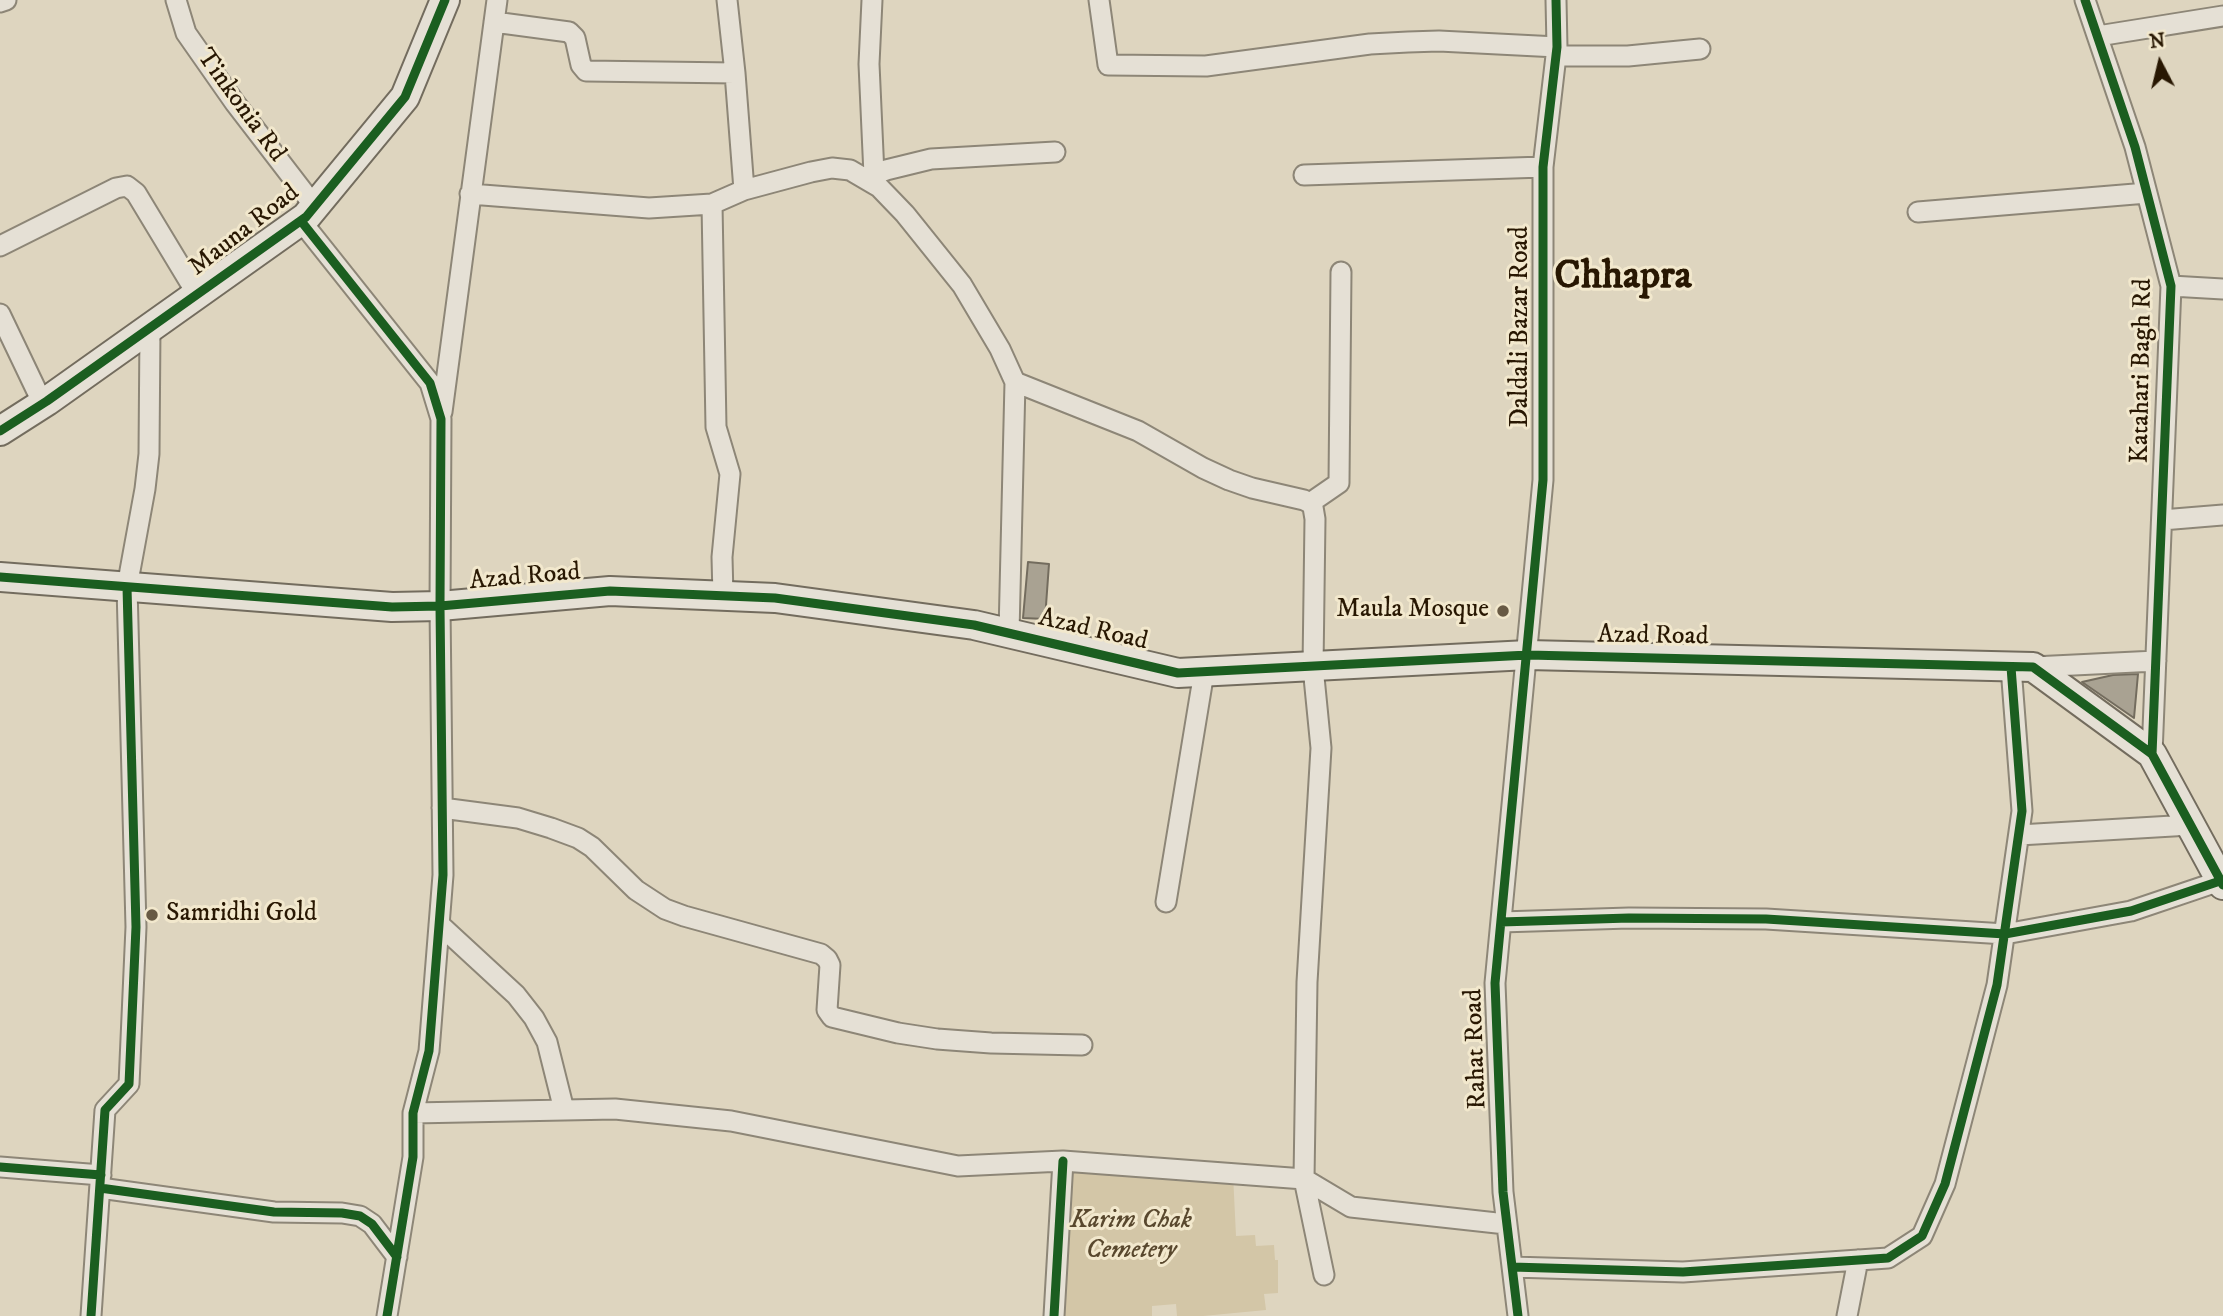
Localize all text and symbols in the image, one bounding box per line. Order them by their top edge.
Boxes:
north arrow [2125,28,2195,98]
text: N [2148,29,2167,54]
street label: Tinkonia Rd [188,43,292,169]
street label: Mauna Road [184,178,306,284]
street label: Daldali Bazar Road [1506,226,1538,428]
district label: Chhapra [1554,255,1692,303]
street label: Katahari Bagh Rd [2126,278,2160,464]
street label: Azad Road [468,558,582,598]
place label: Maula Mosque [1336,595,1489,627]
street label: Azad Road [1035,603,1151,659]
marker: Maula Mosque [1495,603,1511,619]
street label: Azad Road [1597,620,1709,654]
place label: Samridhi Gold [166,899,317,931]
marker: Samridhi Gold [144,907,160,923]
street label: Rahat Road [1459,988,1495,1110]
park label: Karim Chak Cemetery [1070,1206,1192,1268]

